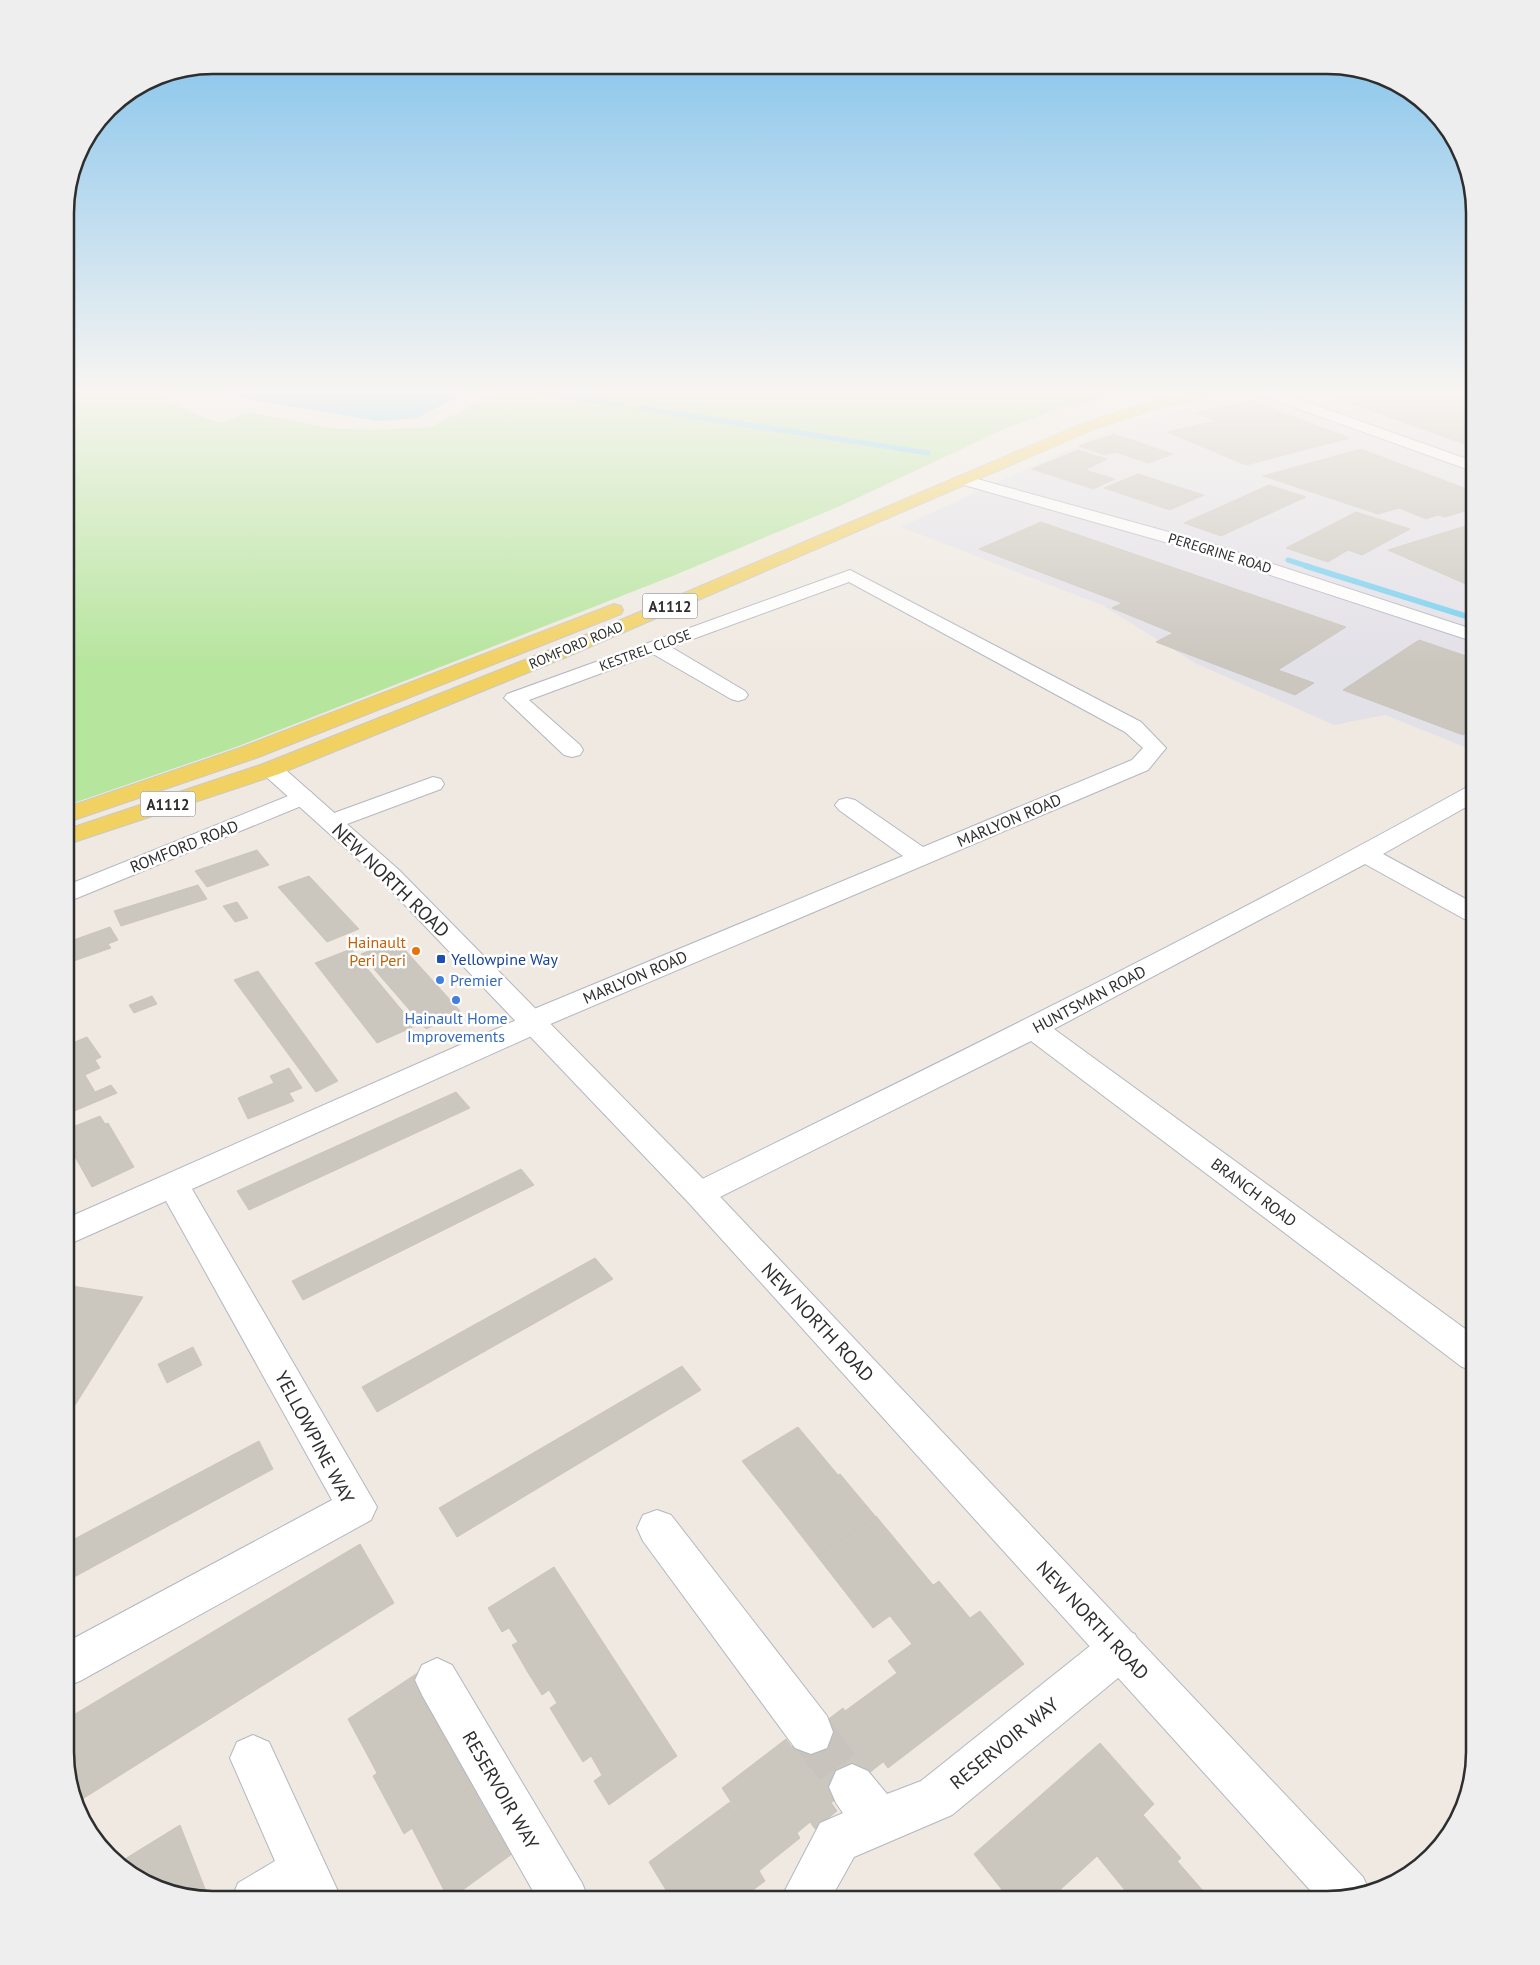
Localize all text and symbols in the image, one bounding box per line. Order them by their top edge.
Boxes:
street label: PEREGRINE ROAD [1166,529,1274,577]
road number: A1112 [642,594,698,618]
street label: ROMFORD ROAD [526,617,626,673]
street label: KESTREL CLOSE [597,625,693,675]
street label: MARLYON ROAD [954,789,1064,851]
road number: A1112 [140,792,196,816]
street label: ROMFORD ROAD [127,815,241,877]
street label: NEW NORTH ROAD [327,818,455,942]
place label: Hainault Peri Peri [348,932,407,970]
marker: Hainault Peri Peri [410,945,422,957]
street label: MARLYON ROAD [580,946,690,1008]
place label: Yellowpine Way [451,949,559,969]
marker: Yellowpine Way [435,953,447,965]
street label: HUNTSMAN ROAD [1029,961,1149,1037]
place label: Premier [450,970,503,990]
marker: Premier [434,974,446,986]
marker: Hainault Home Improvements [450,994,462,1006]
place label: Hainault Home Improvements [404,1008,508,1046]
street label: BRANCH ROAD [1207,1153,1301,1231]
street label: NEW NORTH ROAD [757,1257,879,1387]
street label: YELLOWPINE WAY [270,1366,360,1508]
street label: NEW NORTH ROAD [1032,1555,1154,1685]
street label: RESERVOIR WAY [945,1692,1063,1794]
street label: RESERVOIR WAY [457,1727,545,1854]

